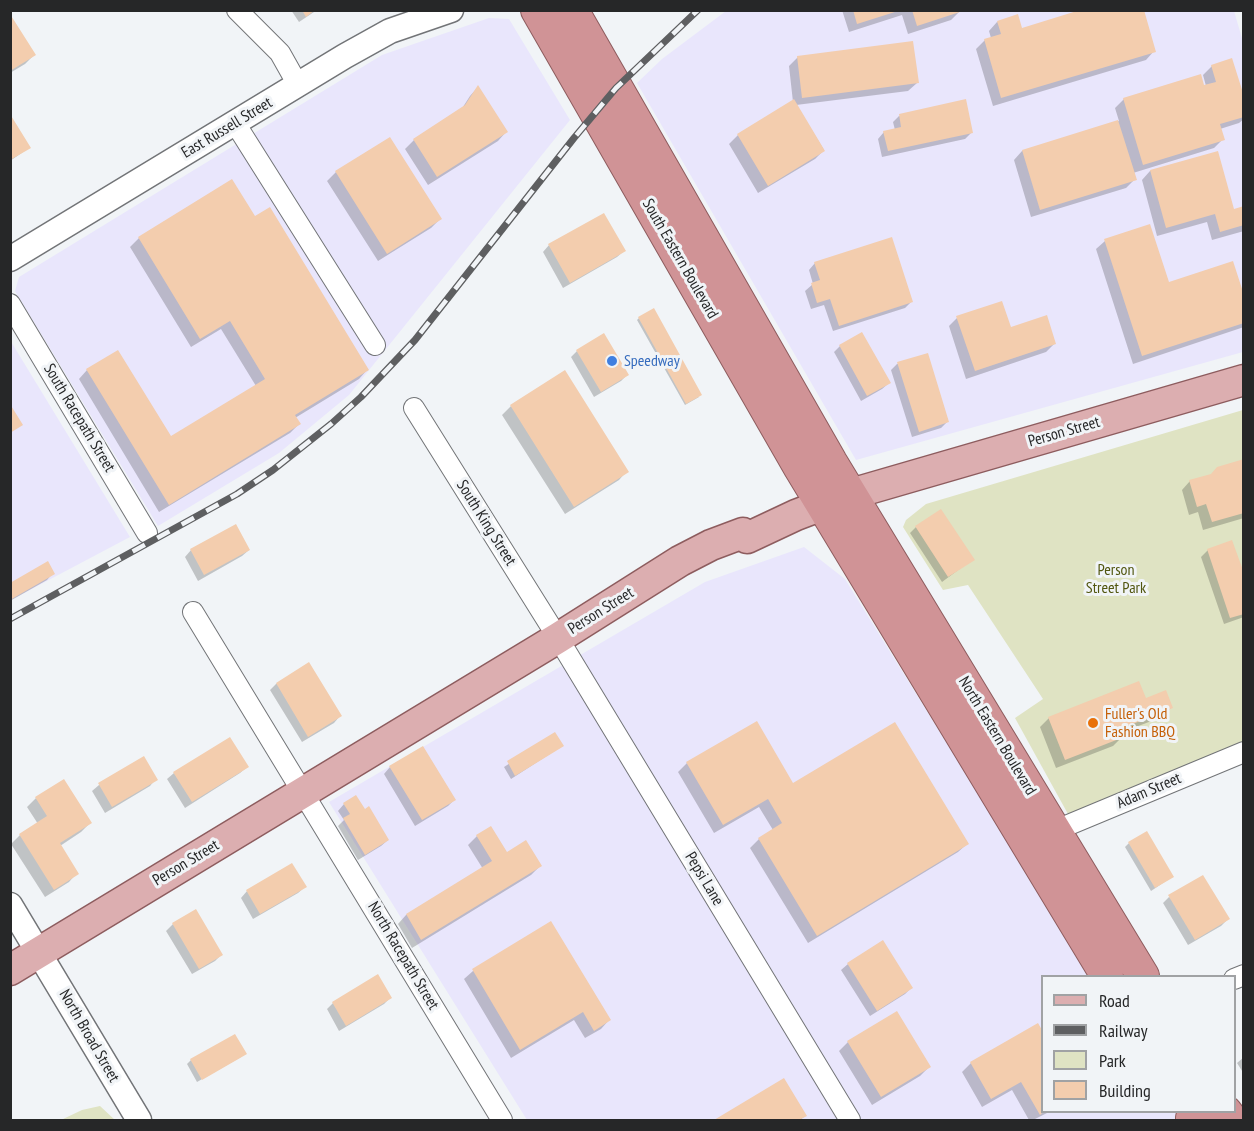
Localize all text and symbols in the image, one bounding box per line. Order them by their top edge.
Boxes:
street label: East Russell Street [178,93,276,163]
street label: South Eastern Boulevard [638,196,722,322]
place label: Speedway [624,351,680,371]
marker: Speedway [605,354,619,368]
street label: South Racepath Street [39,360,119,476]
street label: Person Street [1026,413,1102,451]
street label: South King Street [452,477,520,569]
park label: Person Street Park [1086,560,1146,598]
street label: Person Street [565,583,637,639]
street label: North Eastern Boulevard [954,673,1040,799]
place label: Fuller's Old Fashion BBQ [1105,704,1175,742]
marker: Fuller's Old Fashion BBQ [1086,716,1100,730]
street label: Adam Street [1114,769,1184,813]
street label: Person Street [150,836,222,890]
street label: Pepsi Lane [681,849,727,909]
street label: North Racepath Street [363,899,443,1013]
legend [1041,975,1236,1113]
street label: North Broad Street [55,986,123,1086]
text: Road [1099,989,1130,1012]
text: Railway [1099,1019,1148,1042]
text: Park [1099,1049,1126,1072]
text: Building [1099,1079,1151,1102]

